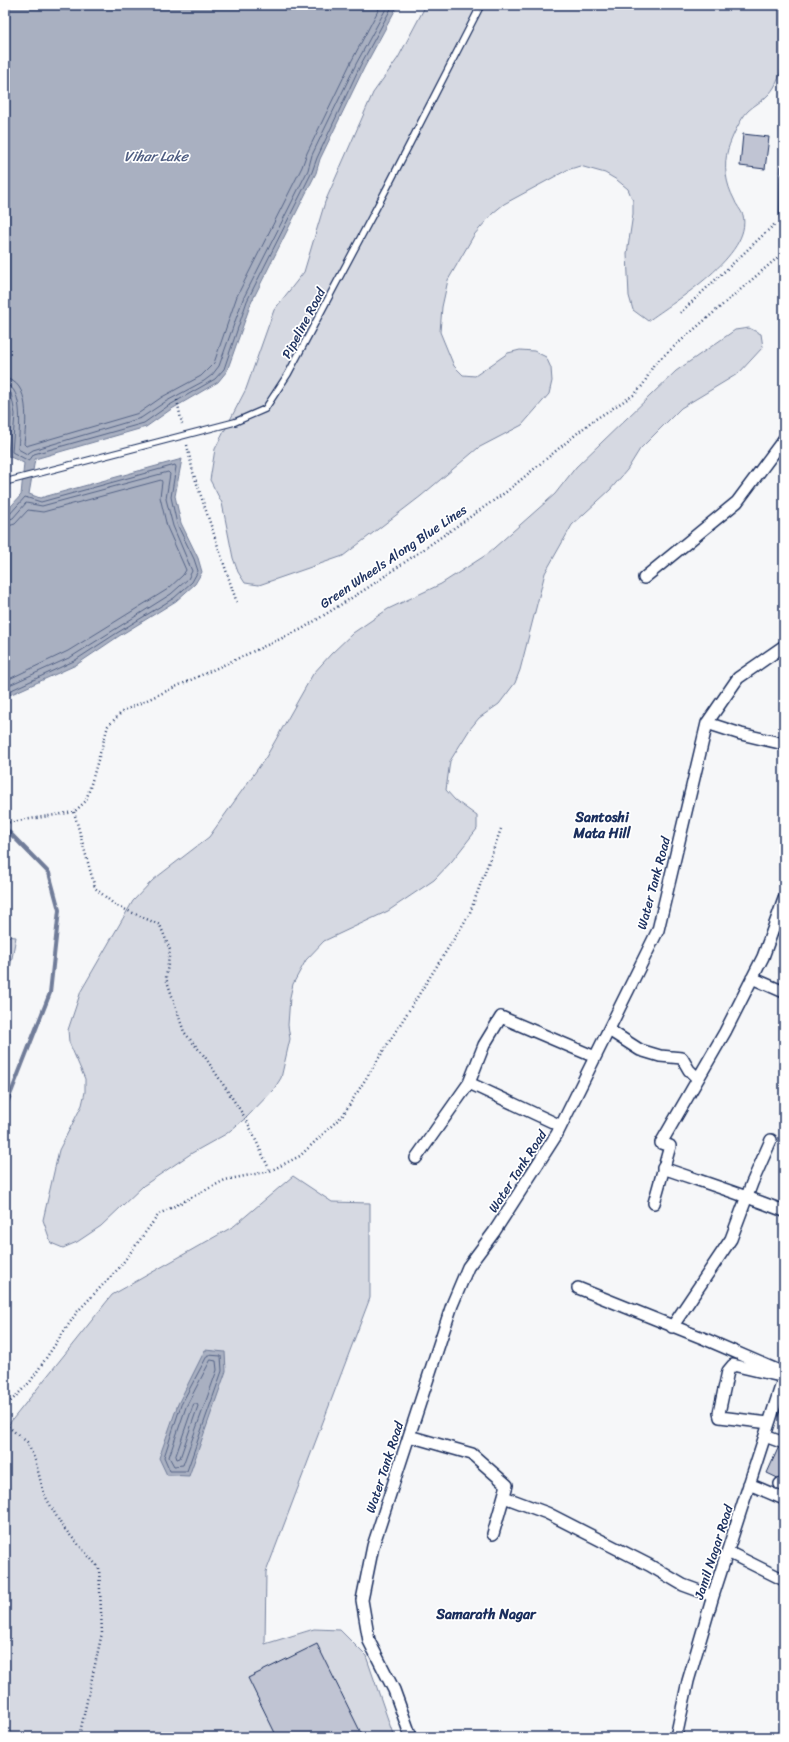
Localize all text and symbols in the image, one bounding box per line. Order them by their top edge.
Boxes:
water label: Vihar Lake [124,144,190,169]
street label: Pipeline Road [275,283,332,363]
street label: Green Wheels Along Blue Lines [315,498,472,615]
district label: Santoshi Mata Hill [573,805,632,846]
street label: Water Tank Road [630,833,677,932]
street label: Water Tank Road [482,1124,554,1217]
street label: Water Tank Road [359,1417,410,1516]
street label: Jamil Nagar Road [687,1501,740,1603]
district label: Samarath Nagar [435,1602,537,1627]

